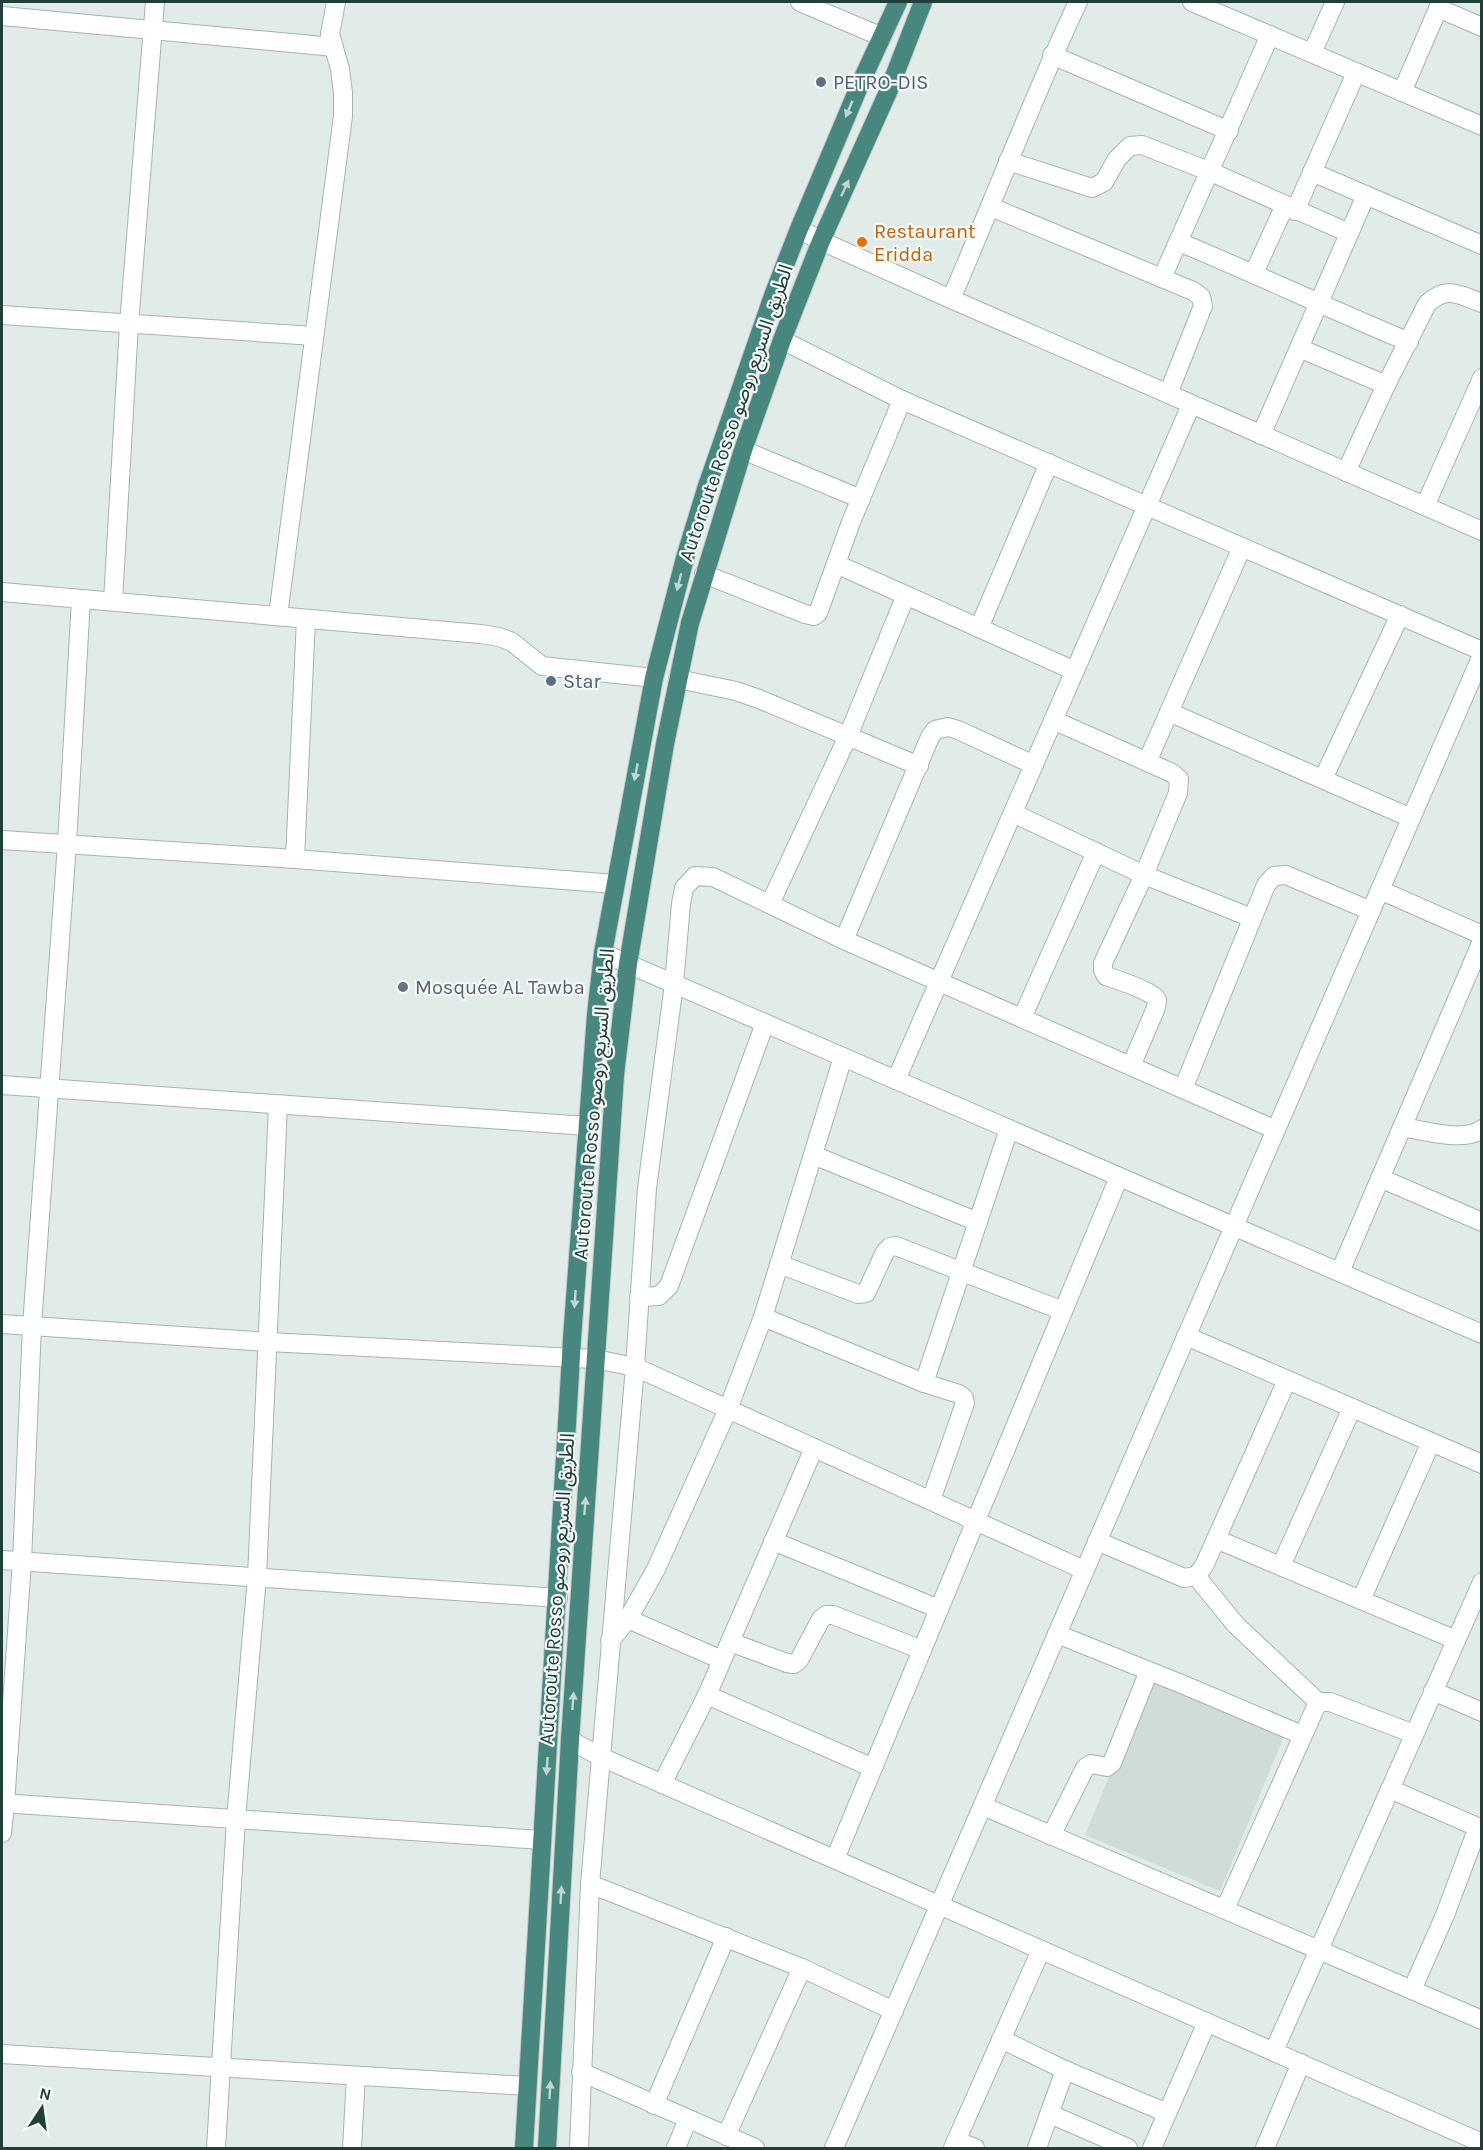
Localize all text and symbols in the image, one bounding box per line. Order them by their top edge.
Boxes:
place label: PETRO-DIS [833,71,928,94]
marker: PETRO-DIS [814,75,828,89]
one-way arrow [844,101,854,119]
one-way arrow [840,178,850,196]
place label: Restaurant Eridda [874,220,976,266]
marker: Restaurant Eridda [855,235,869,249]
street label: Autoroute Rosso الطريق السريع روصو [674,262,801,565]
one-way arrow [673,573,683,591]
place label: Star [563,670,602,693]
marker: Star [544,674,558,688]
one-way arrow [632,763,641,782]
street label: Autoroute Rosso الطريق السريع روصو [569,947,622,1261]
place label: Mosquée AL Tawba [415,976,585,999]
marker: Mosquée AL Tawba [396,980,410,994]
one-way arrow [570,1290,580,1309]
street label: Autoroute Rosso الطريق السريع روصو [535,1432,582,1746]
one-way arrow [581,1497,590,1516]
one-way arrow [568,1691,577,1710]
one-way arrow [542,1757,552,1776]
one-way arrow [556,1886,566,1905]
north arrow [12,2078,72,2138]
one-way arrow [545,2081,554,2100]
text: N [38,2083,53,2104]

